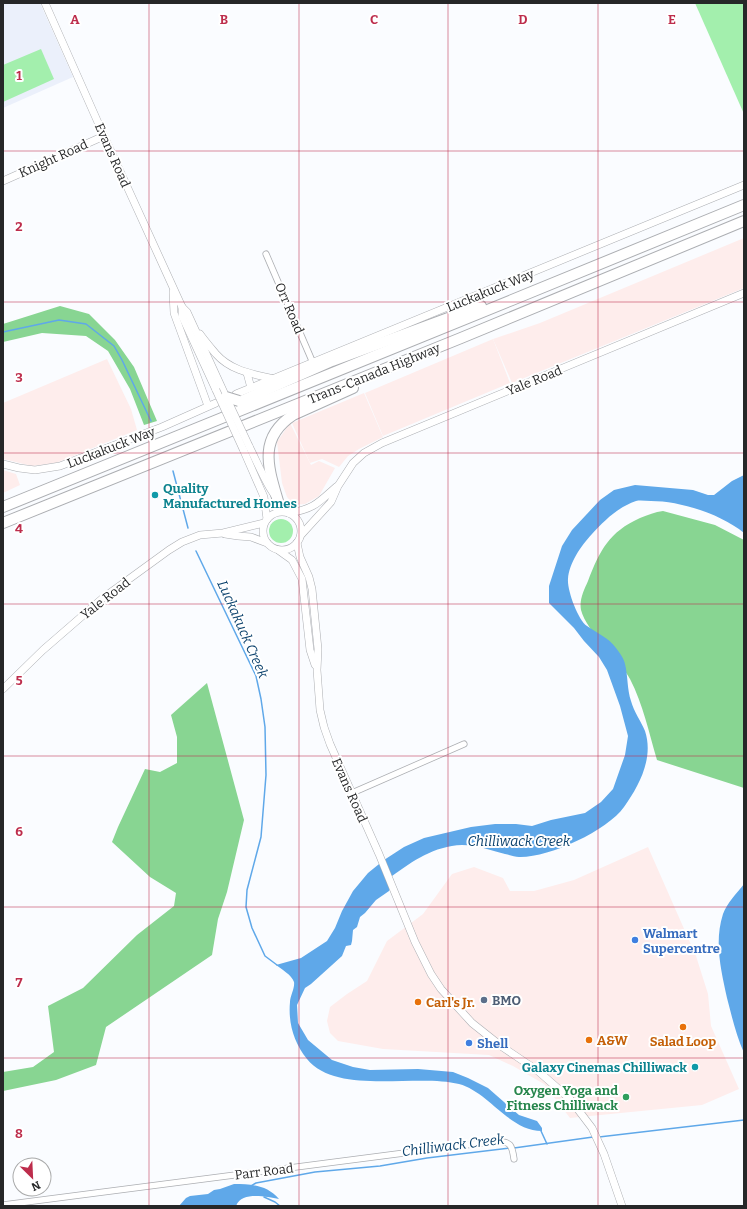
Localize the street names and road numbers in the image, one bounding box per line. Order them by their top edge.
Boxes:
street label: Evans Road [92,121,134,190]
street label: Knight Road [16,136,90,180]
street label: Luckakuck Way [444,266,536,315]
street label: Orr Road [272,280,307,336]
street label: Trans-Canada Highway [306,340,442,407]
street label: Yale Road [504,362,564,398]
street label: Luckakuck Way [65,424,157,471]
street label: Yale Road [78,574,133,622]
street label: Evans Road [329,756,371,825]
street label: Parr Road [234,1160,295,1183]

